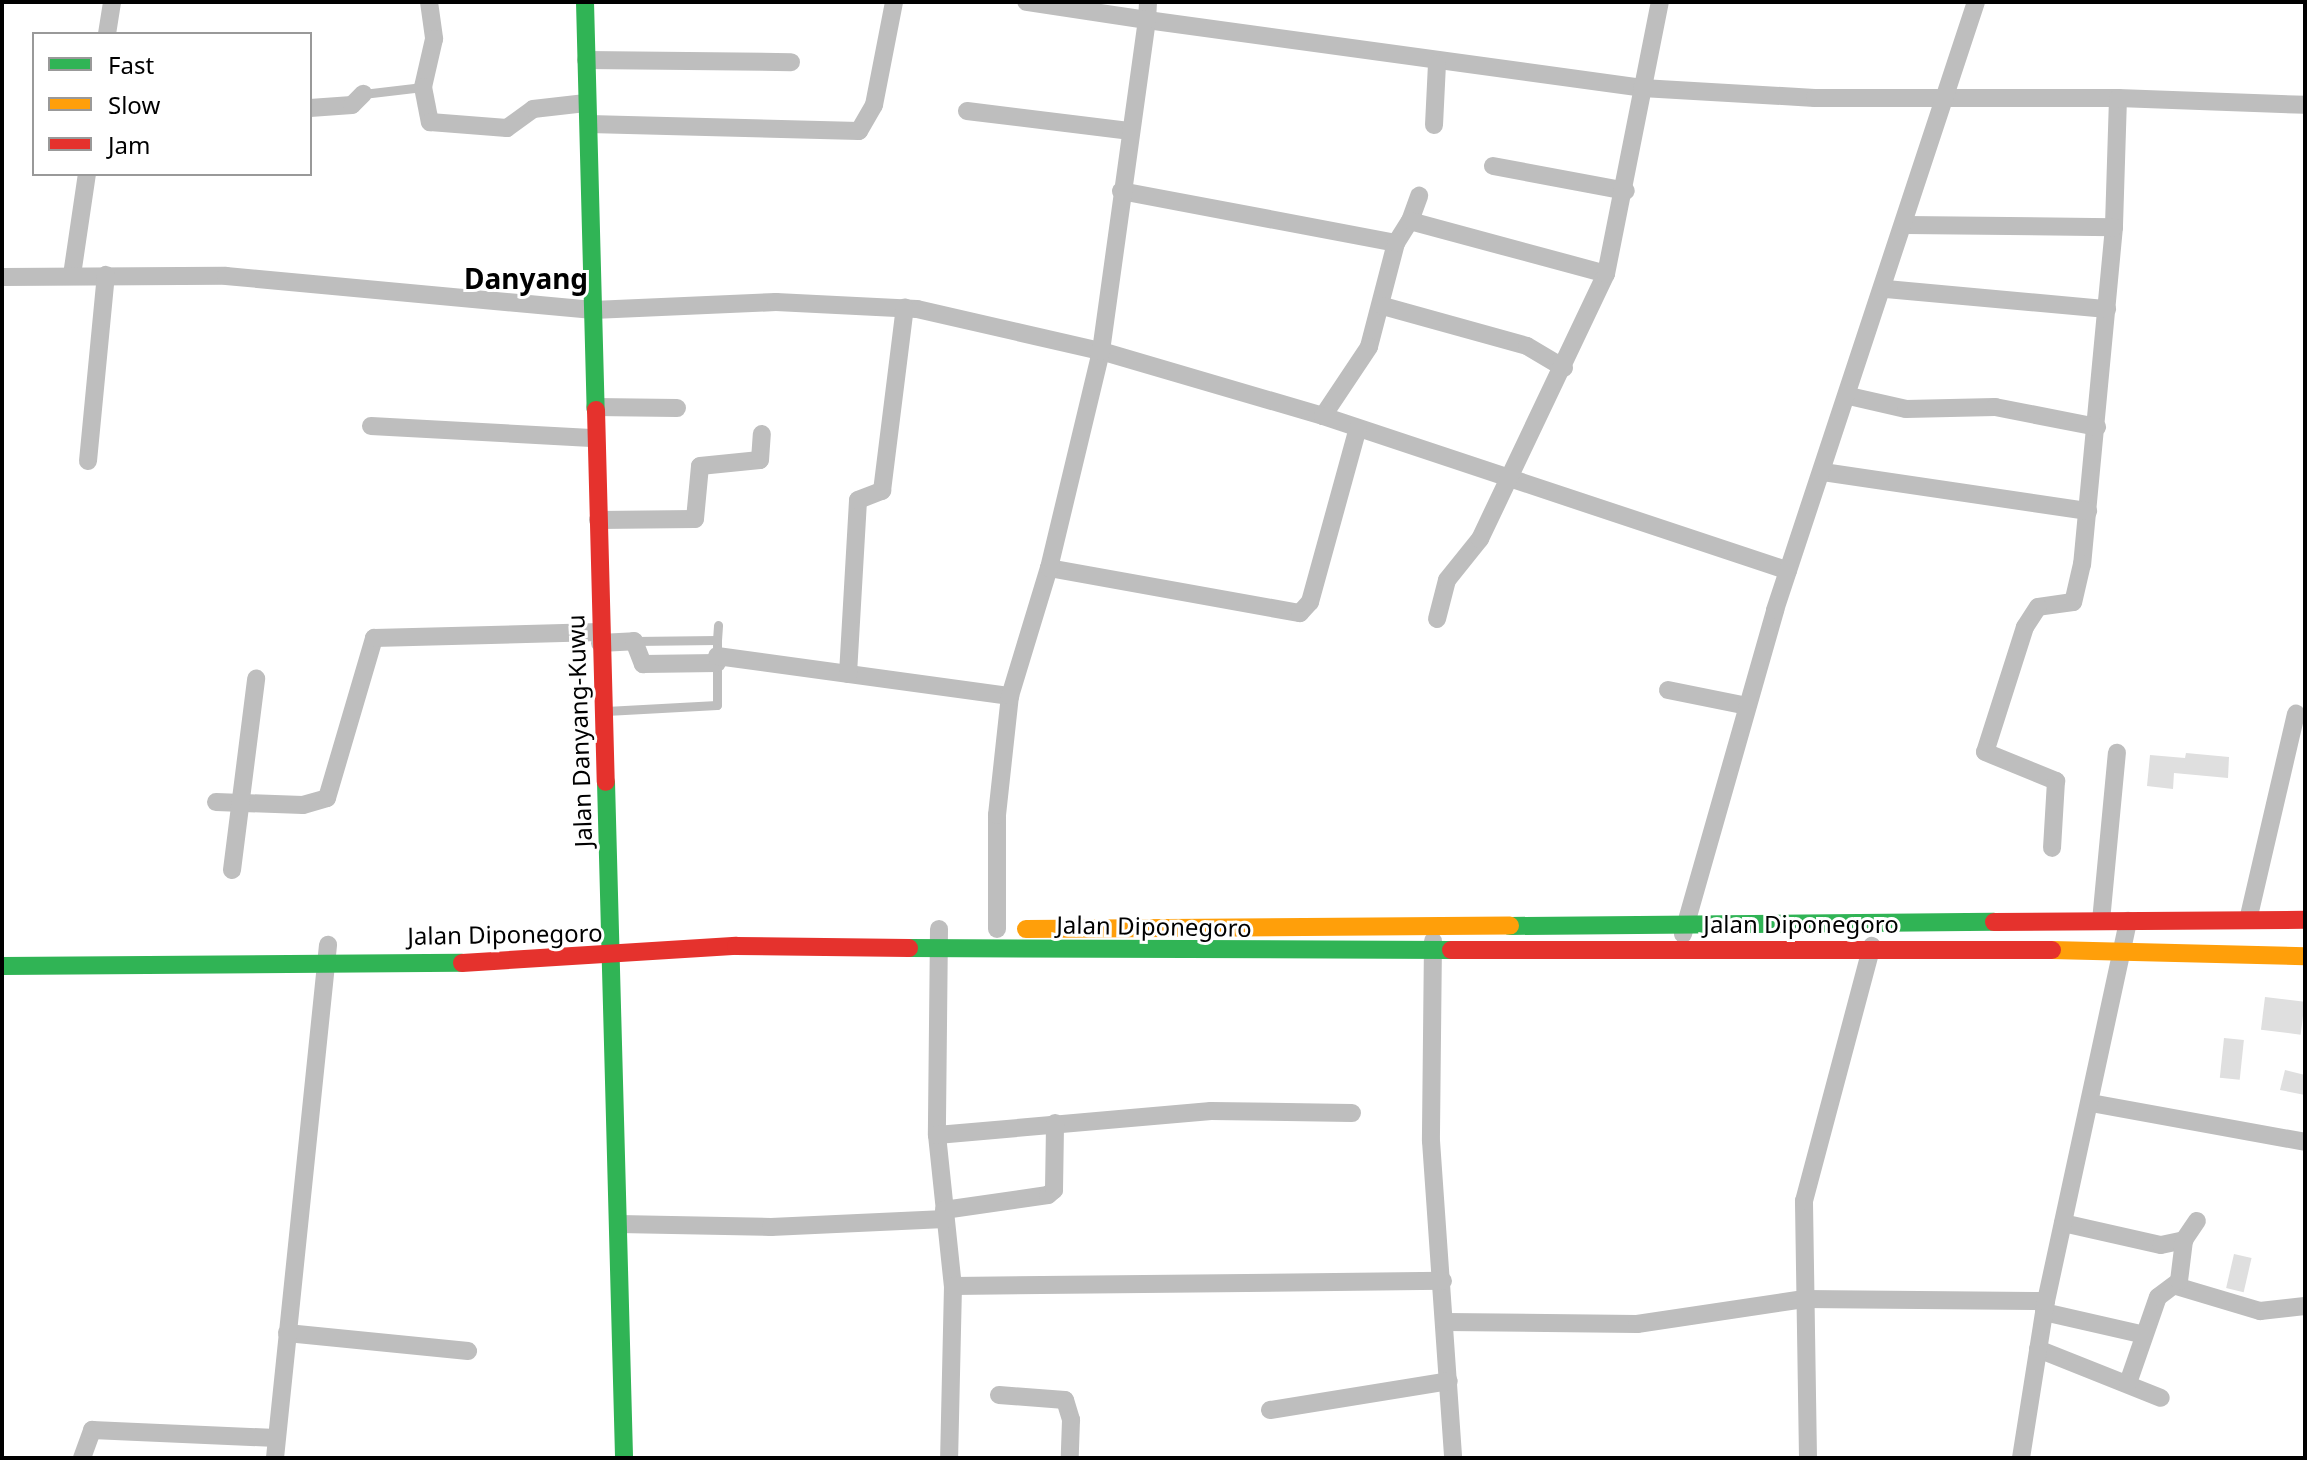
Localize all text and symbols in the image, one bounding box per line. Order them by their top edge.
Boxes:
legend [32,32,312,176]
text: Fast [108,48,154,81]
text: Slow [108,88,160,121]
text: Jam [108,128,150,161]
district label: Danyang [464,261,588,295]
street label: Jalan Danyang-Kuwu [561,614,597,848]
street label: Jalan Diponegoro [1056,910,1252,942]
street label: Jalan Diponegoro [1703,910,1899,938]
street label: Jalan Diponegoro [407,918,603,950]

